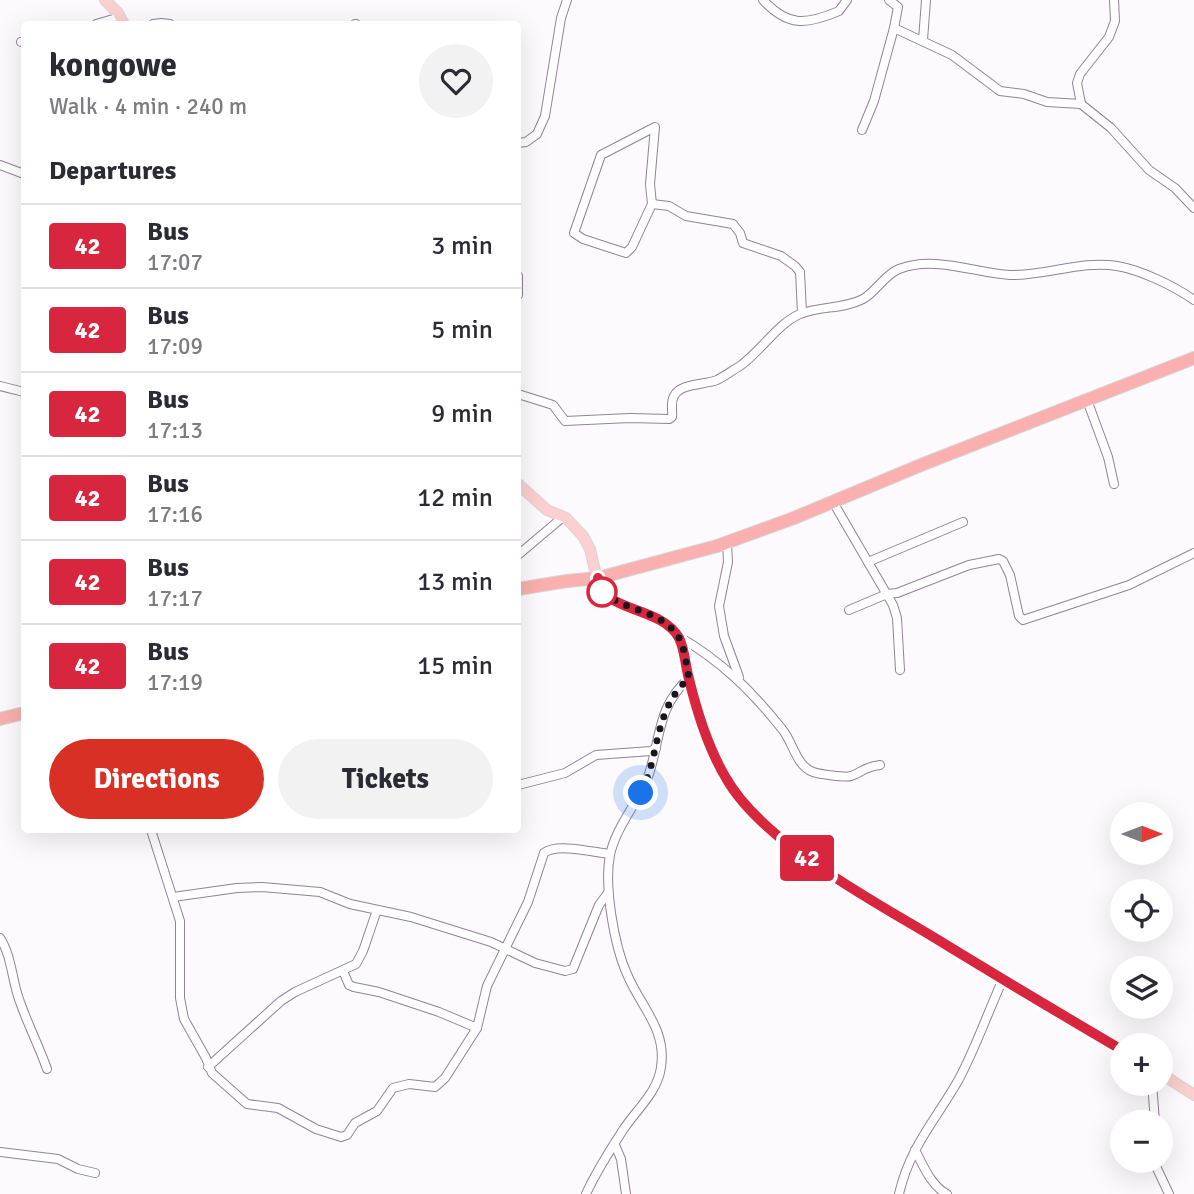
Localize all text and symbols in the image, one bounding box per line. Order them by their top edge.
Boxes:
button: heart [419,44,493,118]
text: kongowe [49,45,177,86]
text: Walk · 4 min · 240 m [49,92,247,121]
text: Departures [49,155,176,187]
text: Bus [147,216,189,248]
text: 3 min [431,230,493,262]
text: 42 [75,231,100,261]
text: 17:07 [147,248,203,277]
text: Bus [147,300,189,332]
text: 5 min [431,314,493,346]
text: 42 [75,315,100,345]
text: 17:09 [147,332,203,361]
text: Bus [147,384,189,416]
text: 9 min [431,398,493,430]
text: 42 [75,399,100,429]
text: 17:13 [147,416,203,445]
text: Bus [147,468,189,500]
text: 12 min [417,482,493,514]
text: 42 [75,483,100,513]
text: 17:16 [147,500,203,529]
text: Bus [147,552,189,584]
text: 13 min [417,566,493,598]
text: 42 [75,567,100,597]
unlabelled marker [587,577,617,607]
text: 17:17 [147,584,203,613]
text: Bus [147,636,189,668]
text: 15 min [417,650,493,682]
text: 42 [75,651,100,681]
text: 17:19 [147,668,203,697]
button: Directions [49,739,264,819]
button: Tickets [278,739,493,819]
your location [623,775,658,810]
north arrow [1110,802,1172,864]
map controls [1110,802,1173,1173]
line badge: 42 [776,835,838,881]
text: 42 [794,843,820,873]
button: locate [1110,879,1173,942]
button: layers [1110,956,1173,1019]
button: + [1110,1033,1173,1096]
button: − [1110,1110,1173,1173]

